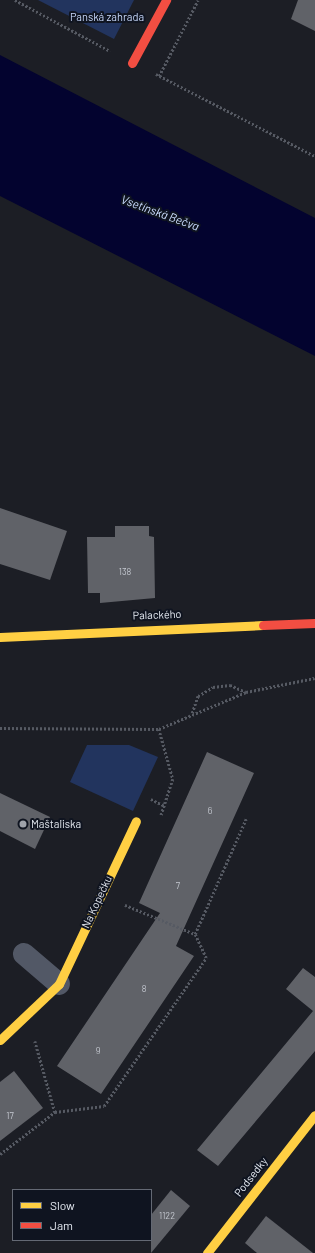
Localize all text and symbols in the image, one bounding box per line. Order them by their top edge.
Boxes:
park label: Panská zahrada [70,10,144,24]
water label: Vsetínská Bečva [119,192,201,234]
house number: 138 [119,567,131,577]
street label: Palackého [132,608,182,622]
house number: 6 [208,806,212,816]
place label: Maštaliska [31,817,81,831]
marker: Maštaliska [18,819,28,829]
street label: Na Kopečku [79,873,115,931]
house number: 7 [176,881,180,891]
house number: 8 [142,984,146,994]
house number: 9 [96,1046,100,1056]
house number: 17 [6,1111,14,1121]
street label: Podsedky [232,1155,270,1199]
legend [12,1189,152,1241]
text: Slow [50,1198,75,1212]
house number: 1122 [159,1211,175,1221]
text: Jam [50,1218,73,1232]

